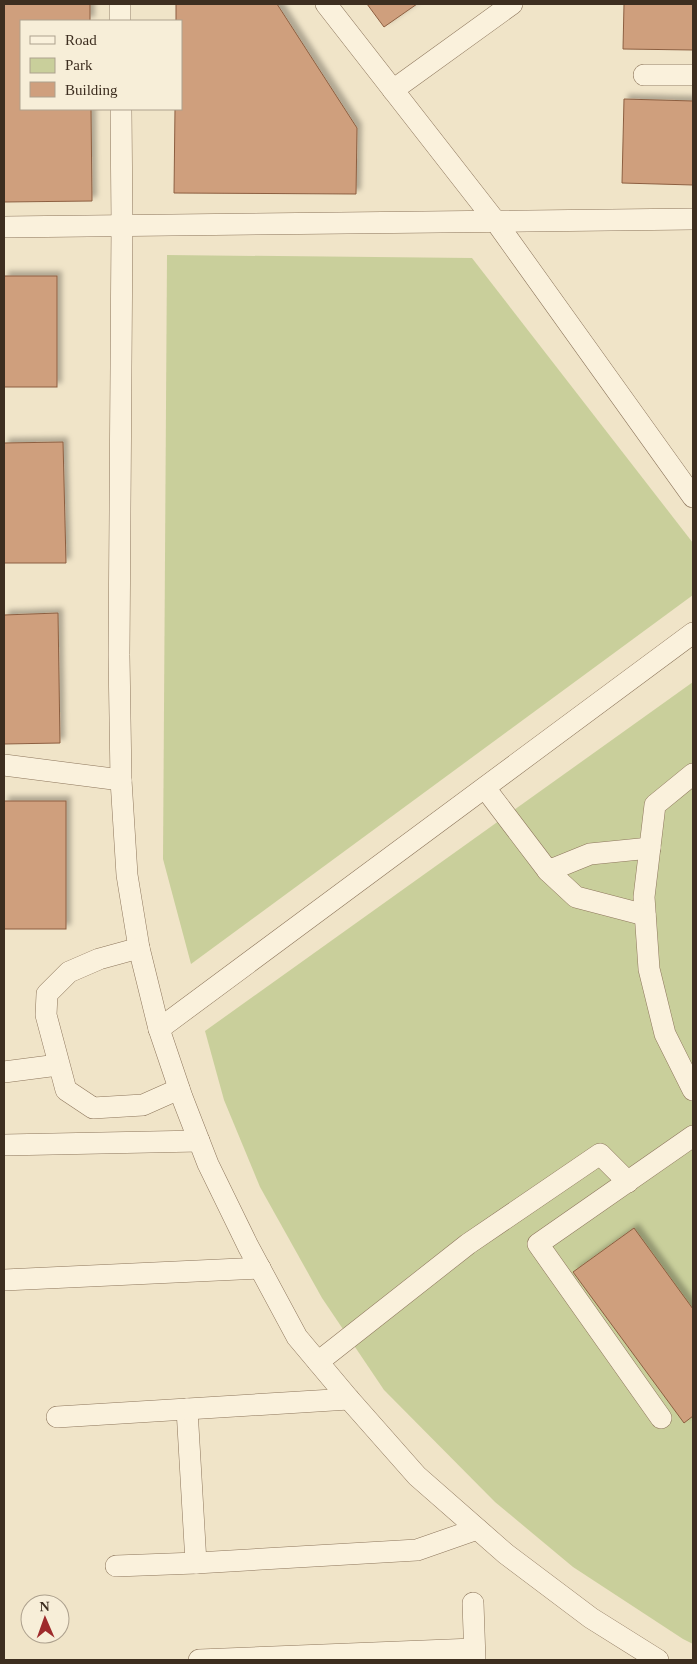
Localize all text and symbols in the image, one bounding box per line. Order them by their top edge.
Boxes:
legend [20,20,182,110]
text: Road [65,32,97,48]
text: Park [65,57,93,73]
text: Building [65,82,118,98]
north arrow [20,1594,70,1644]
text: N [39,1599,50,1614]

